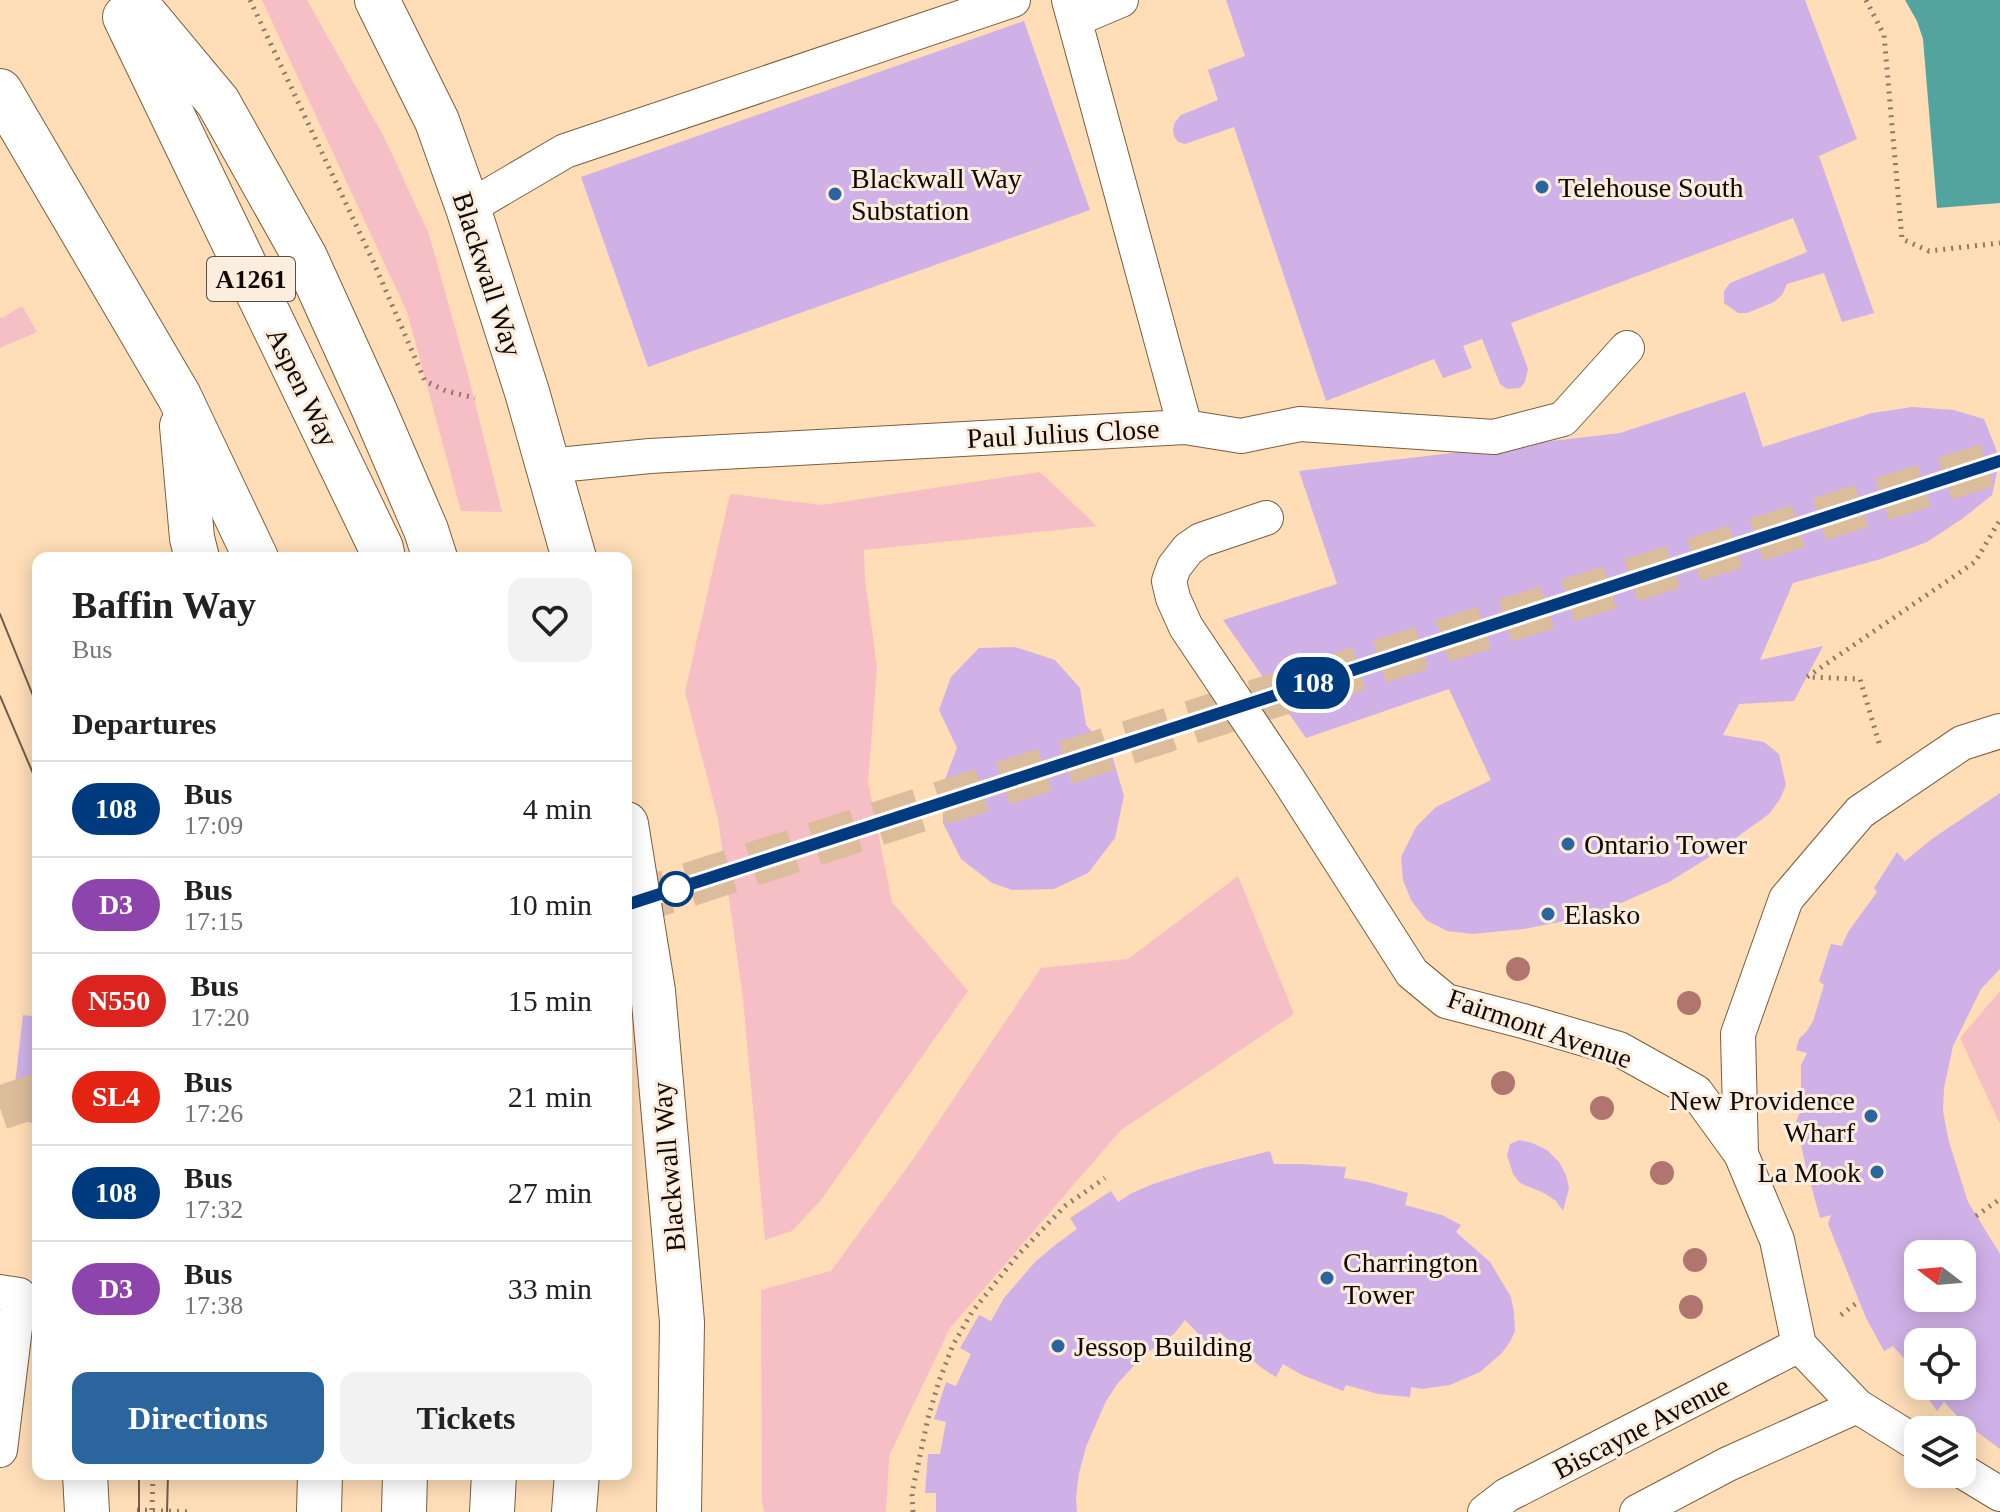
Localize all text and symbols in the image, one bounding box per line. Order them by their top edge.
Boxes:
place label: Blackwall Way Substation [851,163,1022,226]
place label: Telehouse South [1558,172,1743,203]
marker: Telehouse South [1533,178,1551,196]
marker: Blackwall Way Substation [826,185,844,203]
street label: Blackwall Way [446,188,529,360]
road number: A1261 [207,257,295,301]
street label: Aspen Way [260,323,345,452]
street label: Paul Julius Close [966,413,1160,454]
button: heart [508,578,592,662]
text: Baffin Way [72,584,256,626]
text: Bus [72,635,112,664]
line badge: 108 [1267,657,1359,709]
text: 108 [1292,667,1334,698]
text: Departures [72,707,216,740]
text: Bus [184,777,232,810]
text: 4 min [523,792,592,825]
text: 108 [95,793,137,824]
text: 17:09 [184,811,243,840]
place label: Ontario Tower [1584,829,1748,860]
marker: Ontario Tower [1559,835,1577,853]
unlabelled marker [659,872,693,906]
text: Bus [184,873,232,906]
text: 10 min [508,888,592,921]
text: D3 [99,889,133,920]
place label: Elasko [1564,899,1640,930]
marker: Elasko [1539,905,1557,923]
text: 17:15 [184,907,243,936]
text: Bus [190,969,239,1002]
street label: Fairmont Avenue [1443,982,1636,1075]
text: 15 min [508,984,592,1017]
text: N550 [88,985,150,1016]
text: 17:20 [190,1003,249,1032]
text: Bus [184,1065,232,1098]
text: 21 min [508,1080,592,1113]
text: SL4 [92,1081,140,1112]
street label: Blackwall Way [646,1081,691,1253]
place label: New Providence Wharf [1669,1085,1856,1148]
text: 17:26 [184,1099,243,1128]
marker: New Providence Wharf [1862,1107,1880,1125]
place label: La Mook [1758,1157,1861,1188]
text: Bus [184,1161,232,1194]
marker: La Mook [1868,1163,1886,1181]
text: 27 min [508,1176,592,1209]
text: 108 [95,1177,137,1208]
text: 17:32 [184,1195,243,1224]
north arrow [1904,1240,1976,1312]
map controls [1904,1240,1976,1488]
place label: Charrington Tower [1343,1247,1478,1310]
text: Bus [184,1257,232,1290]
marker: Charrington Tower [1318,1269,1336,1287]
text: 33 min [508,1272,592,1305]
text: D3 [99,1273,133,1304]
text: 17:38 [184,1291,243,1320]
button: locate [1904,1328,1976,1400]
place label: Jessop Building [1074,1331,1252,1362]
marker: Jessop Building [1049,1337,1067,1355]
street label: Biscayne Avenue [1548,1370,1734,1485]
button: Directions [72,1372,324,1464]
button: Tickets [340,1372,592,1464]
button: layers [1904,1416,1976,1488]

